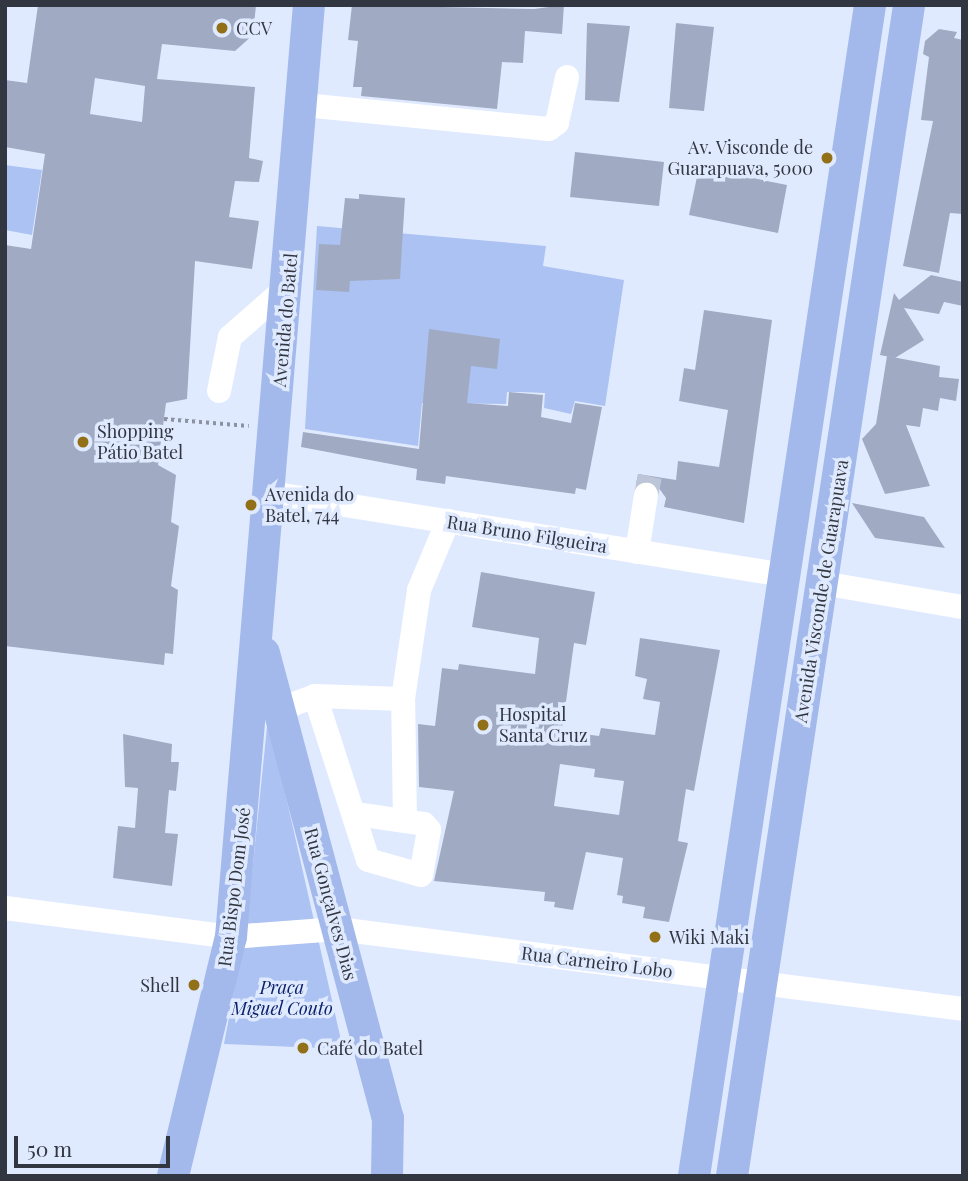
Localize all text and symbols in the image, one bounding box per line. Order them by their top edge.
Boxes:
place label: CCV [236,17,272,39]
marker: CCV [214,20,230,36]
place label: Av. Visconde de Guarapuava, 5000 [667,137,813,180]
marker: Av. Visconde de Guarapuava, 5000 [819,150,835,166]
street label: Avenida do Batel [268,252,302,388]
place label: Shopping Pátio Batel [97,421,183,464]
marker: Shopping Pátio Batel [75,434,91,450]
street label: Avenida Visconde de Guarapuava [789,457,853,725]
place label: Avenida do Batel, 744 [265,484,354,526]
marker: Avenida do Batel, 744 [243,497,259,513]
street label: Rua Bruno Filgueira [445,511,609,557]
place label: Hospital Santa Cruz [499,704,588,746]
marker: Hospital Santa Cruz [473,715,493,735]
street label: Rua Bispo Dom José [213,806,255,968]
street label: Rua Gonçalves Dias [300,825,362,983]
place label: Wiki Maki [669,926,750,948]
marker: Wiki Maki [647,929,663,945]
street label: Rua Carneiro Lobo [520,942,674,982]
place label: Shell [140,974,180,996]
marker: Shell [186,977,202,993]
park label: Praça Miguel Couto [231,977,333,1020]
place label: Café do Batel [317,1037,423,1059]
marker: Café do Batel [295,1040,311,1056]
scale bar [18,1122,173,1166]
text: 50 m [27,1134,72,1162]

